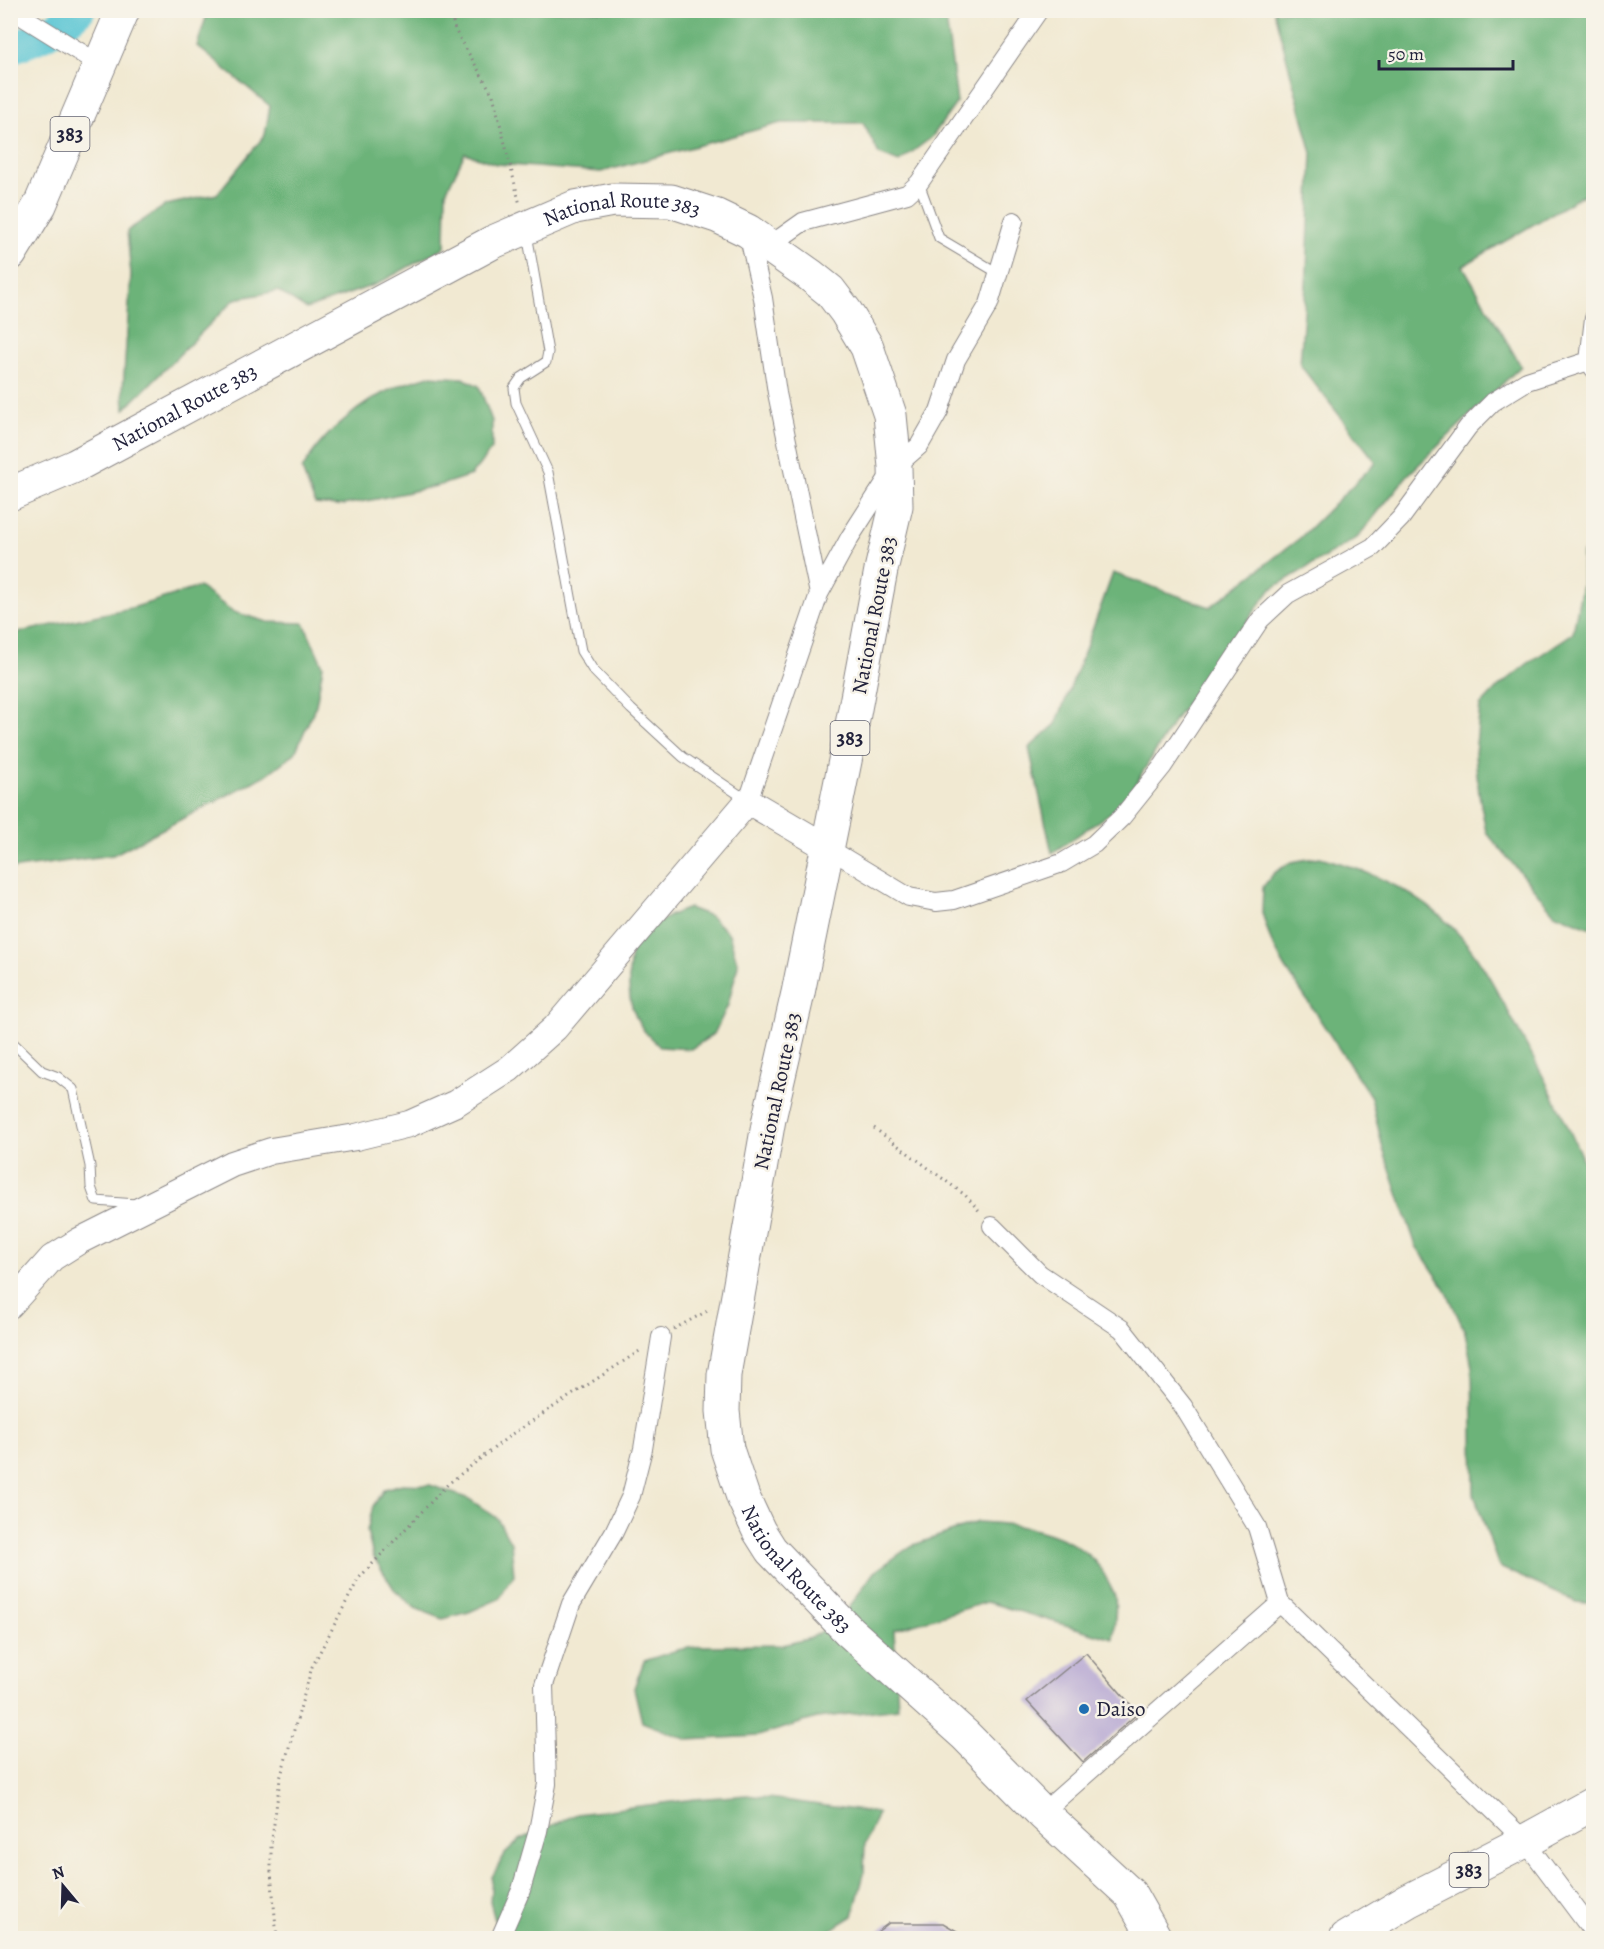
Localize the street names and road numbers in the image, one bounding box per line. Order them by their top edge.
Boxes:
road number: 383 [50,117,90,151]
street label: National Route 383 [539,186,704,233]
street label: National Route 383 [107,357,262,458]
street label: National Route 383 [845,534,903,696]
road number: 383 [830,721,870,755]
street label: National Route 383 [747,1010,807,1172]
street label: National Route 383 [735,1500,858,1640]
road number: 383 [1450,1853,1488,1887]

